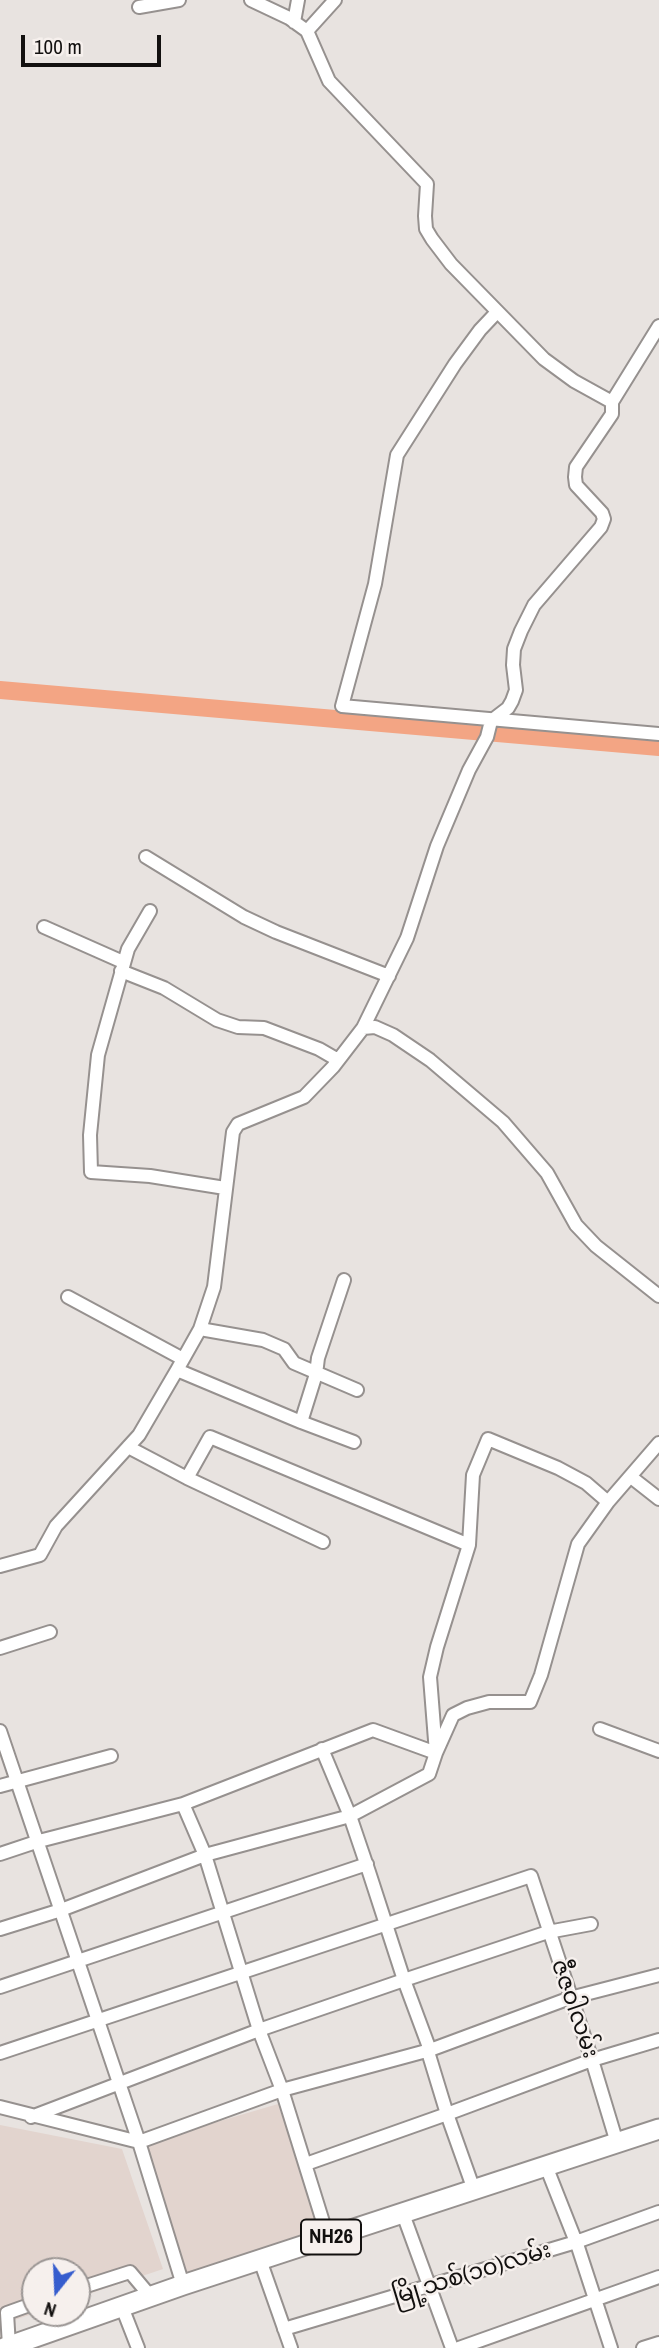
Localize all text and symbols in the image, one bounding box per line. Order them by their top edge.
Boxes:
scale bar [24,21,164,65]
text: 100 m [34,32,82,61]
street label: ဇီဇဝါလမ်း [544,1956,604,2062]
road number: NH26 [301,2220,361,2254]
street label: မြို့သစ်(၁၀)လမ်း [389,2237,555,2311]
north arrow [21,2257,91,2327]
text: N [41,2296,59,2324]

